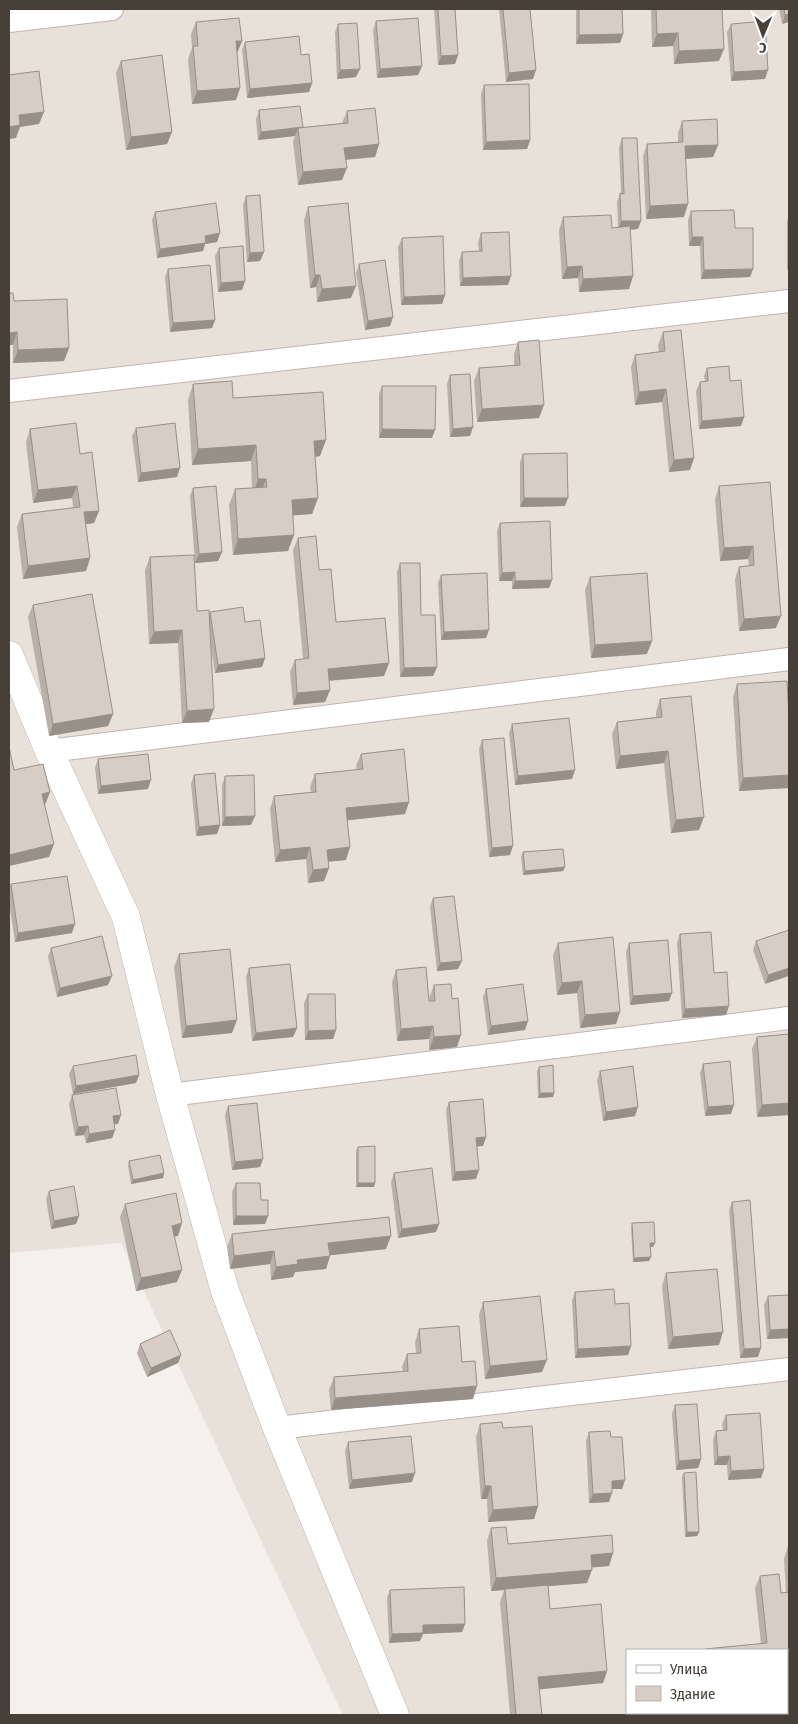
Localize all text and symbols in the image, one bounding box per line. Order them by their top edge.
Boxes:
north arrow [738,10,788,60]
text: С [758,39,767,56]
legend [626,1649,788,1714]
text: Улица [669,1660,708,1678]
text: Здание [670,1685,716,1703]

